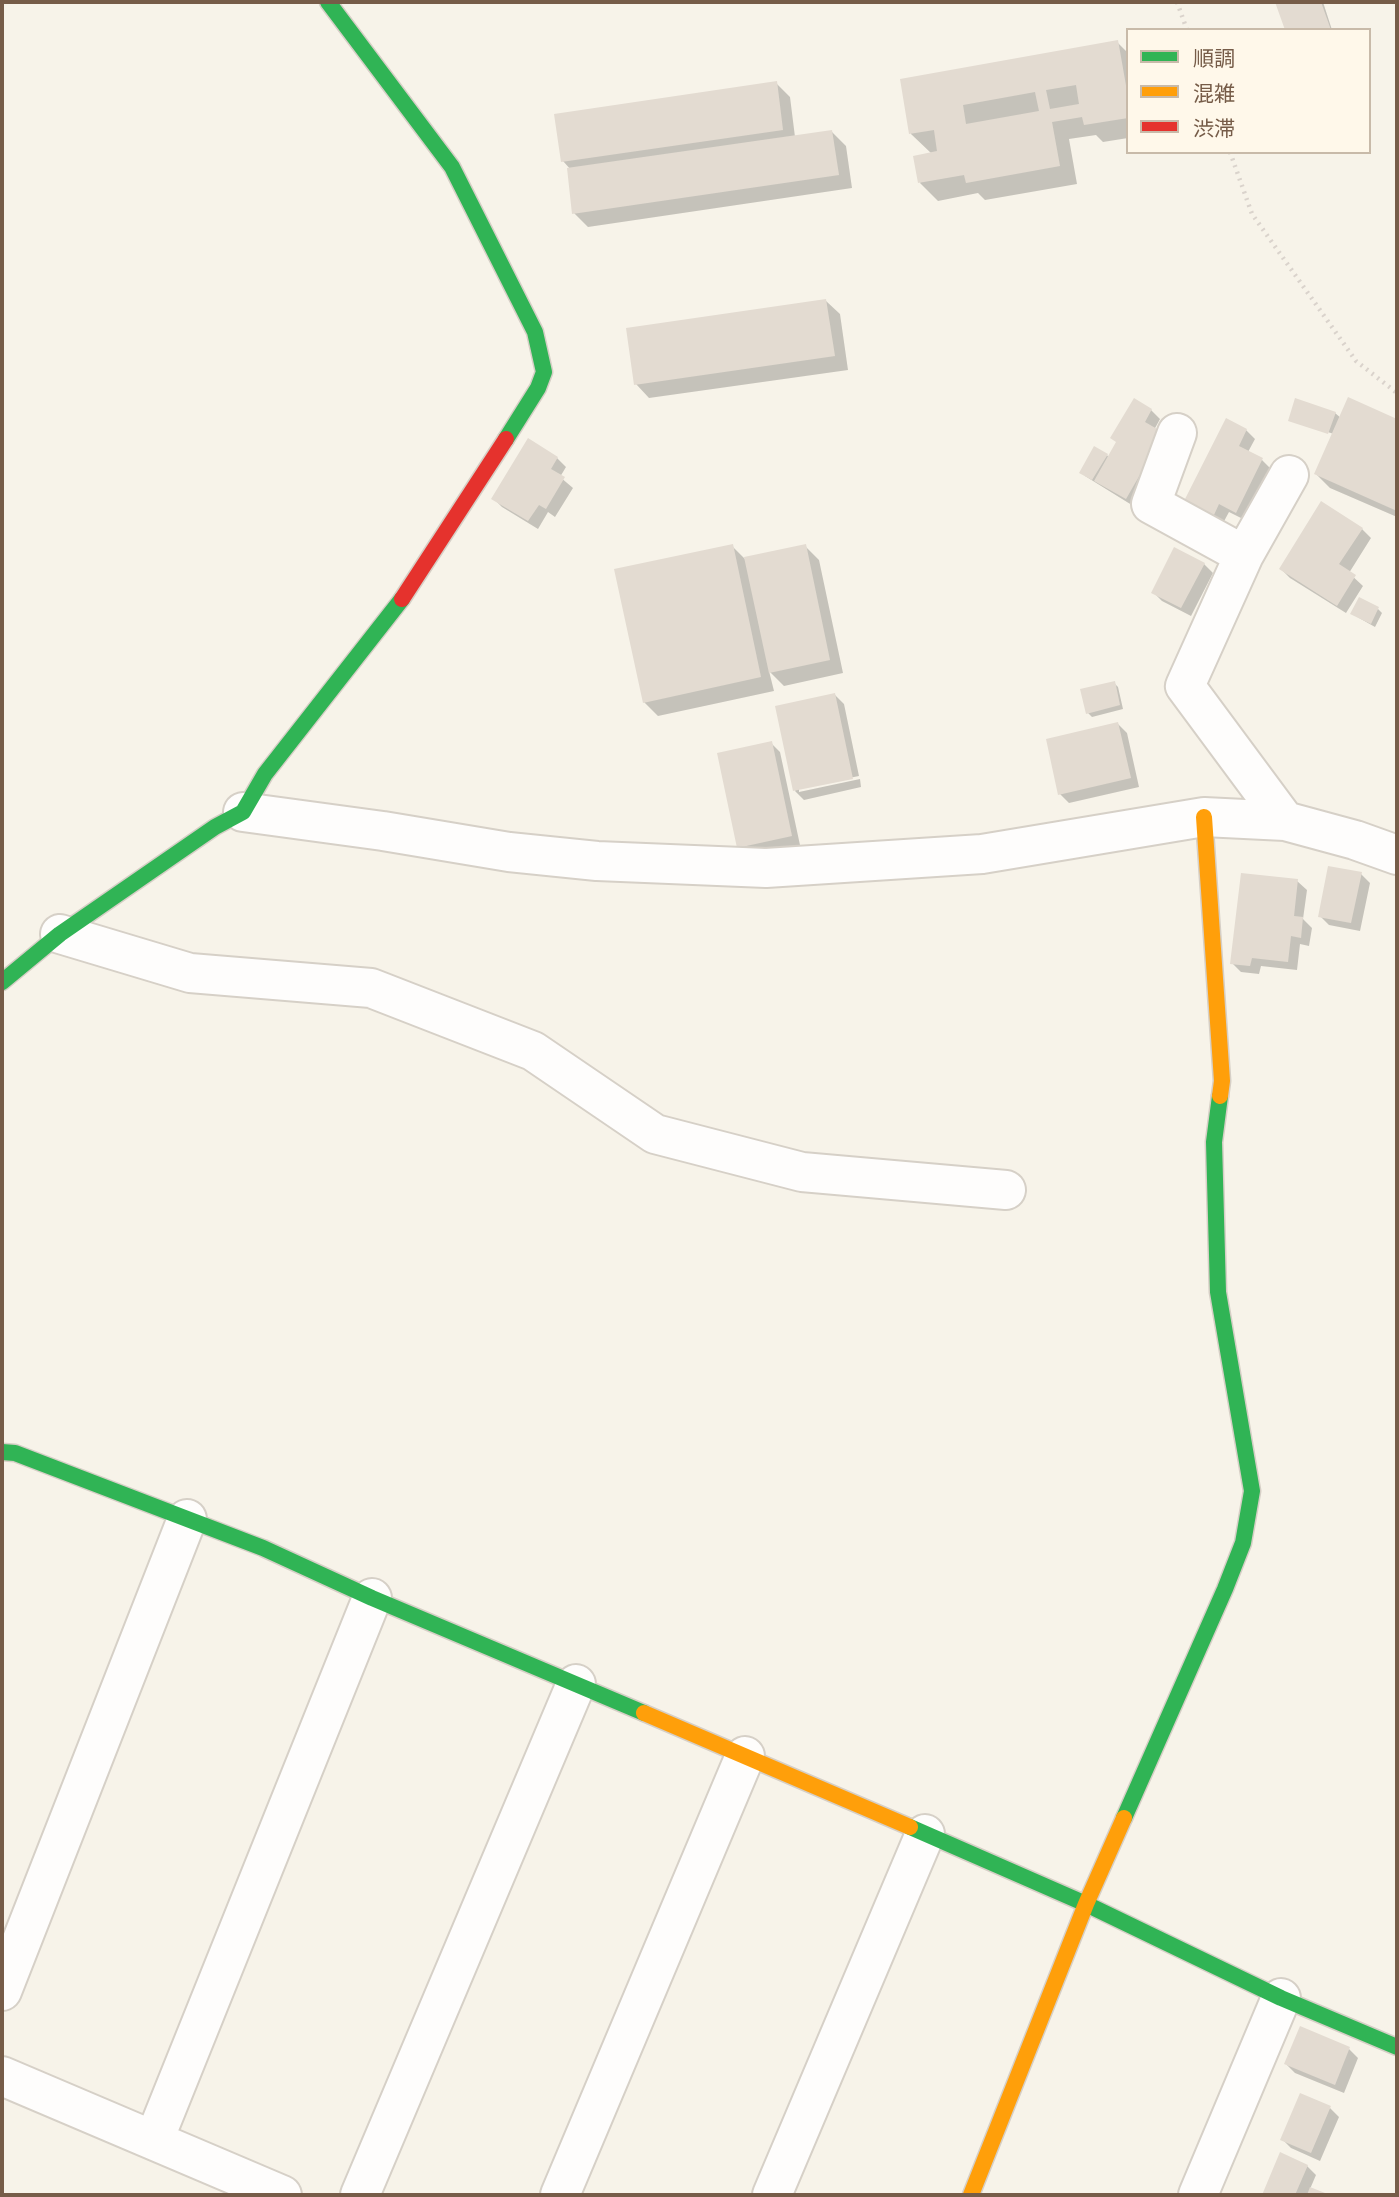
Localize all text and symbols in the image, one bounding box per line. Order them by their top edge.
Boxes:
legend [1126,28,1371,154]
text: 順調 [1193,44,1235,72]
text: 混雑 [1193,79,1235,107]
text: 渋滞 [1193,114,1235,142]

